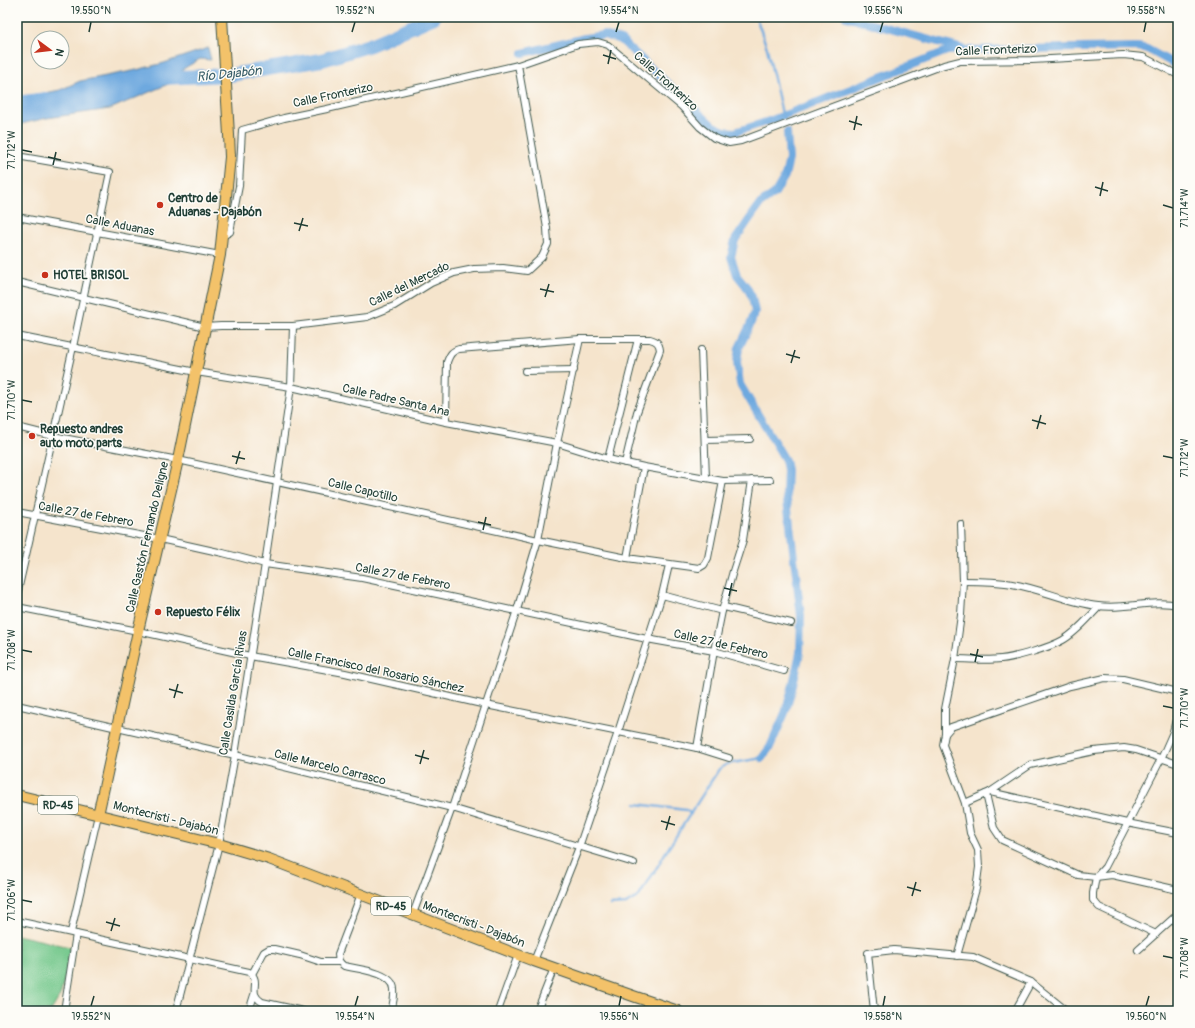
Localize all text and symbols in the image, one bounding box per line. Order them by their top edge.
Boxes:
text: 19.550°N [71,5,111,17]
text: 19.552°N [336,5,375,17]
text: 19.554°N [599,5,639,17]
text: 19.556°N [863,5,903,17]
text: 19.558°N [1127,5,1165,17]
north arrow [30,30,70,70]
street label: Calle Fronterizo [955,42,1037,59]
text: N [52,47,66,58]
street label: Calle Fronterizo [630,49,701,115]
water label: Río Dajabón [196,63,263,85]
street label: Calle Fronterizo [292,80,375,111]
text: 71.712°W [6,130,18,170]
text: 71.714°W [1179,188,1191,228]
place label: Centro de Aduanas - Dajabón [168,191,262,220]
marker: Centro de Aduanas - Dajabón [155,200,165,210]
street label: Calle Aduanas [84,211,156,240]
street label: Calle del Mercado [367,258,452,310]
place label: HOTEL BRISOL [53,268,129,283]
marker: HOTEL BRISOL [40,270,50,280]
text: 71.710°W [6,379,18,420]
street label: Calle Padre Santa Ana [341,381,451,420]
place label: Repuesto andres auto moto parts [40,422,124,451]
marker: Repuesto andres auto moto parts [27,431,37,441]
text: 71.712°W [1179,438,1191,478]
street label: Calle Gastón Fernando Deligne [123,460,172,614]
street label: Calle Capotillo [326,475,400,506]
street label: Calle 27 de Febrero [37,499,135,530]
street label: Calle 27 de Febrero [354,560,452,593]
place label: Repuesto Félix [166,605,240,620]
marker: Repuesto Félix [153,607,163,617]
street label: Calle 27 de Febrero [672,626,770,663]
text: 71.708°W [6,629,18,671]
street label: Calle Casilda García Rivas [216,629,251,756]
street label: Calle Francisco del Rosario Sánchez [286,644,465,697]
text: 71.710°W [1179,687,1191,728]
street label: Calle Marcelo Carrasco [272,746,388,789]
road number: RD-45 [38,796,78,814]
street label: Montecristi - Dajabón [112,798,220,839]
text: 71.706°W [6,878,18,921]
road number: RD-45 [371,897,411,915]
street label: Montecristi - Dajabón [421,898,527,951]
text: 71.708°W [1179,937,1191,979]
text: 19.552°N [72,1011,111,1023]
text: 19.554°N [335,1011,375,1023]
text: 19.556°N [599,1011,639,1023]
text: 19.558°N [864,1011,902,1023]
text: 19.560°N [1126,1011,1166,1023]

